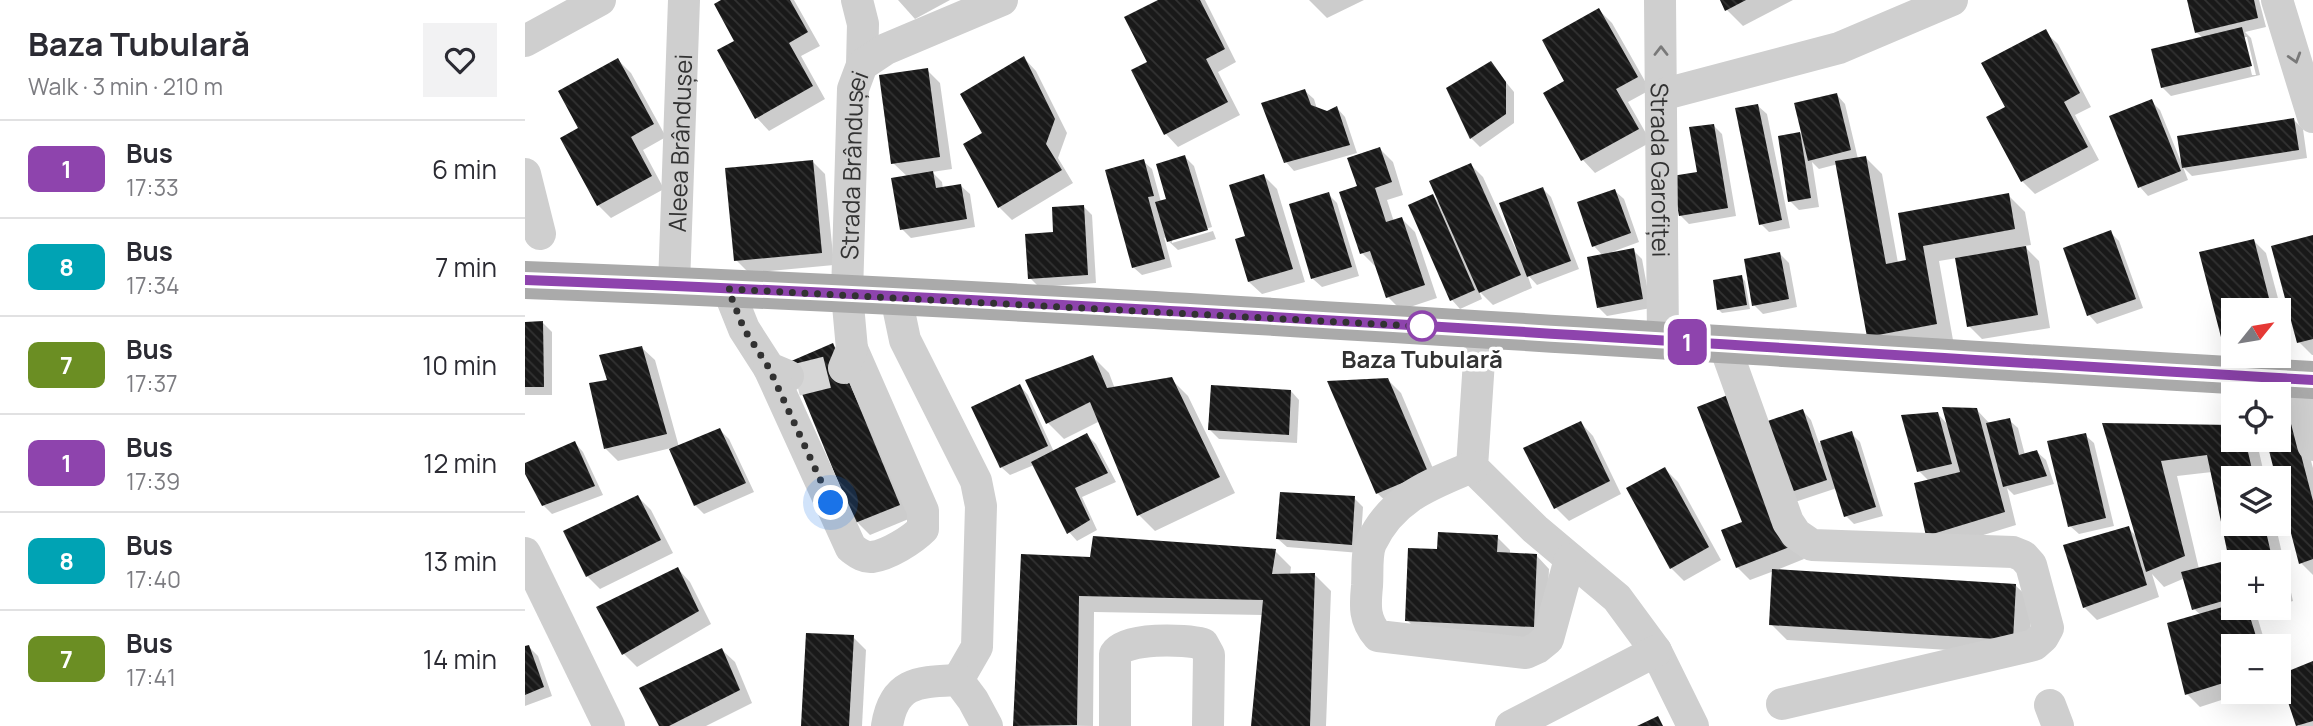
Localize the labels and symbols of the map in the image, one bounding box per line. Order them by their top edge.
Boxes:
one-way arrow [1653,45,1669,56]
one-way arrow [2286,52,2301,64]
street label: Aleea Brândușei [659,54,699,233]
street label: Strada Brândușei [832,66,875,260]
street label: Strada Garofiței [1644,83,1679,257]
north arrow [2221,298,2291,368]
marker: Baza Tubulară [1407,311,1437,341]
line badge: 1 [1664,319,1710,365]
place label: Baza Tubulară [1341,342,1503,375]
your location [813,485,848,520]

